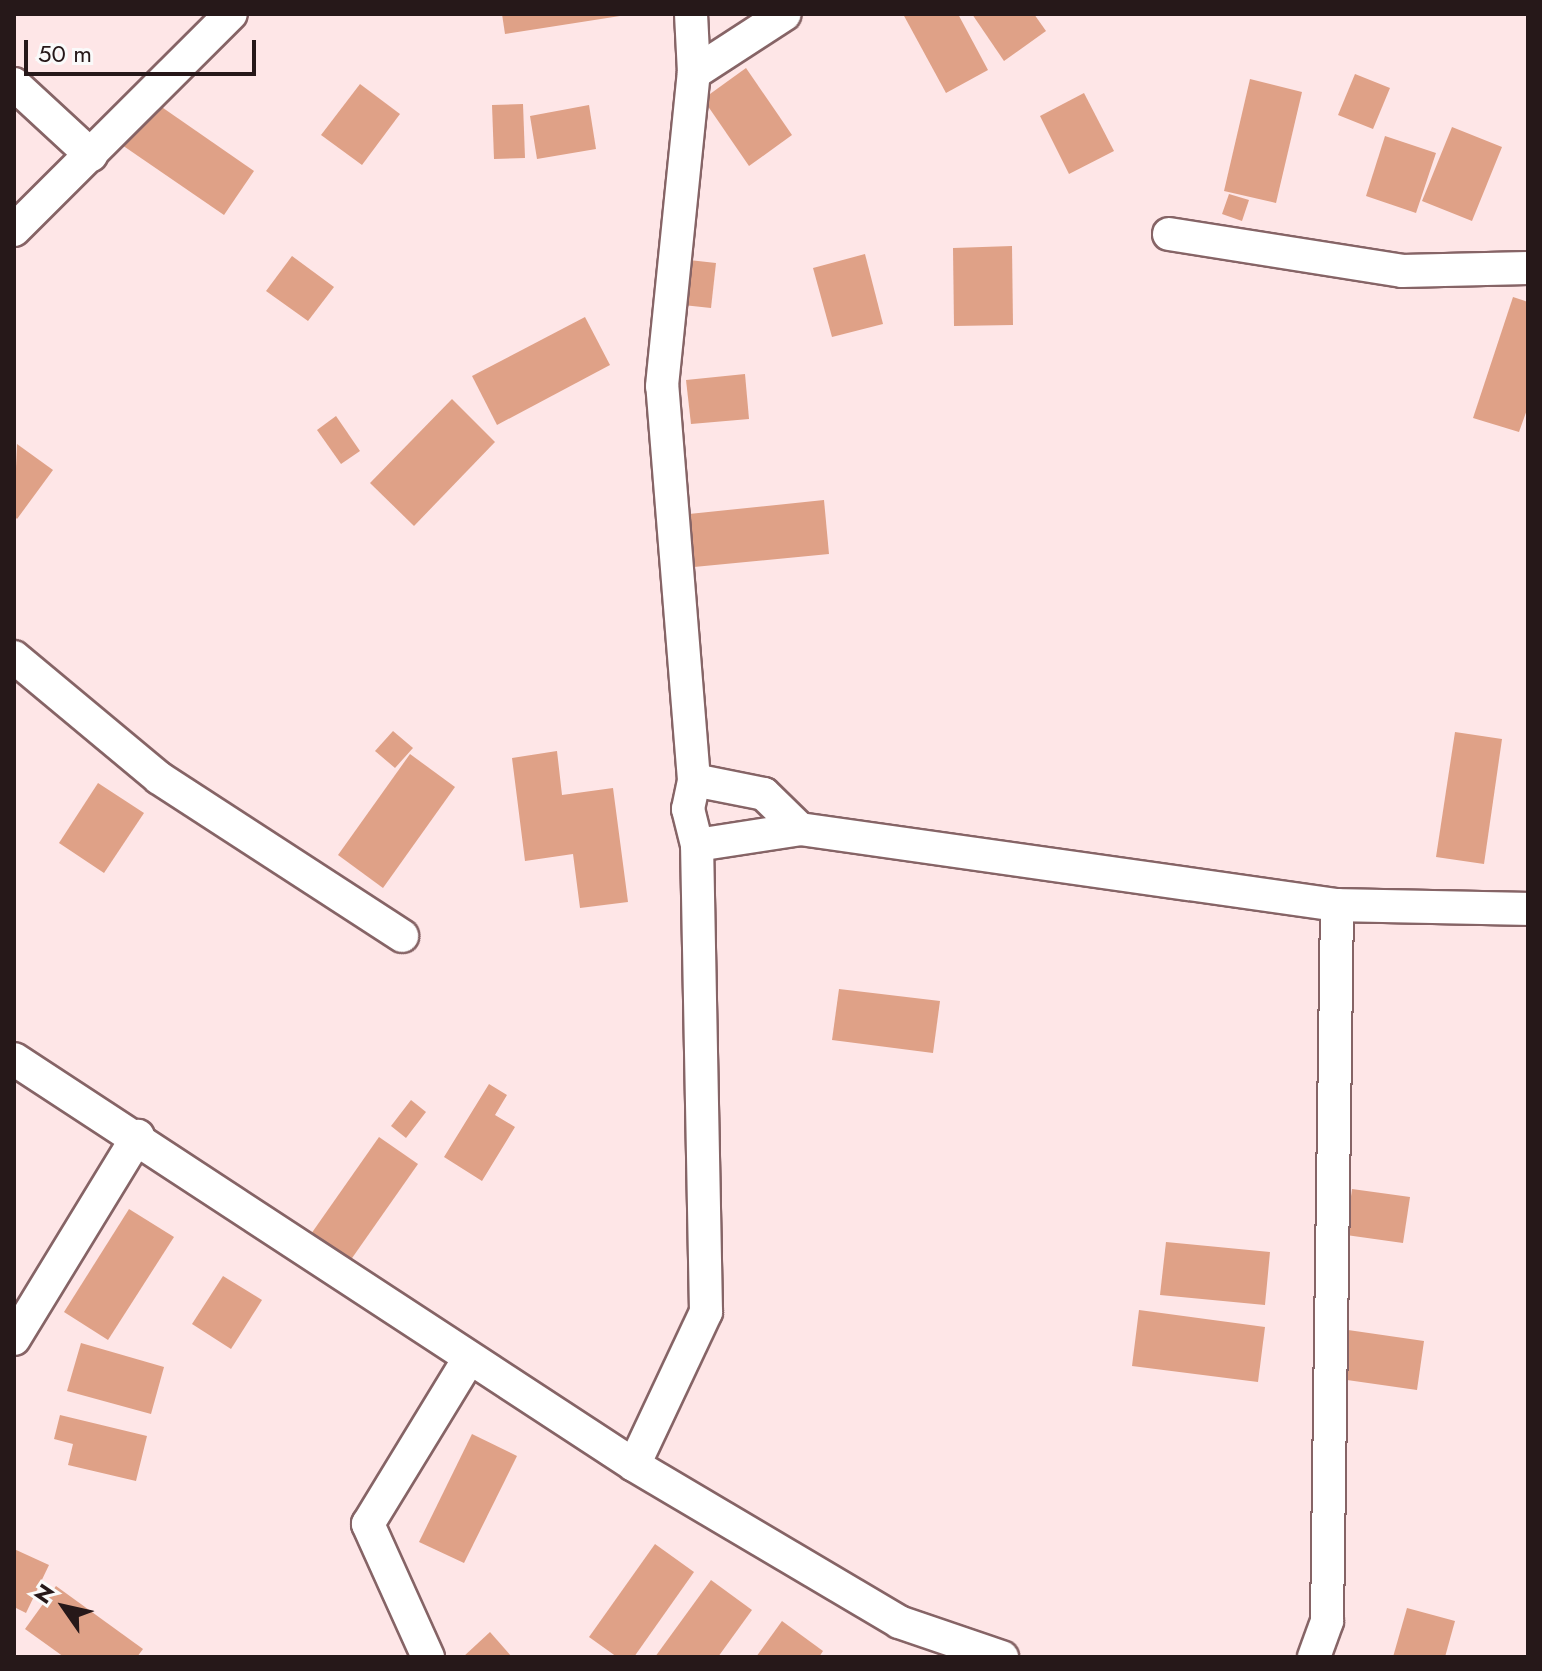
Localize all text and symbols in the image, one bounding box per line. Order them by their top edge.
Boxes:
scale bar [28,24,260,74]
text: 50 m [38,36,92,71]
north arrow [24,1567,104,1647]
text: N [26,1577,62,1610]

